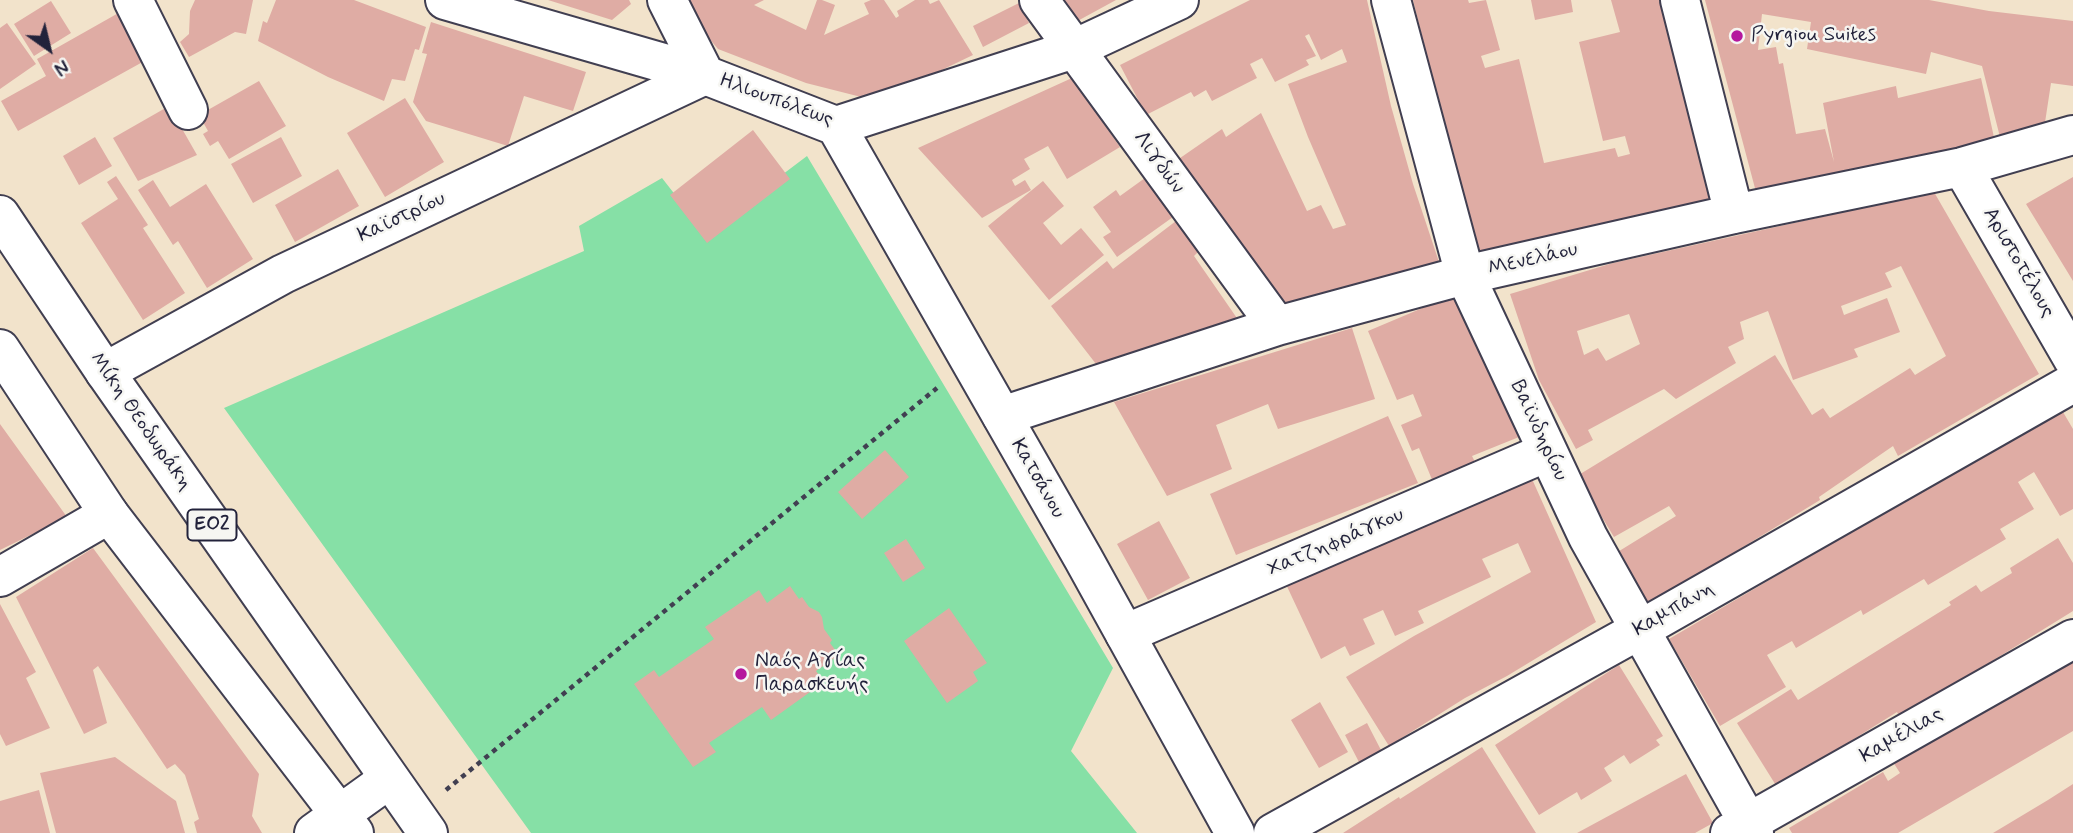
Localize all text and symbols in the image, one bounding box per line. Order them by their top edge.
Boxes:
north arrow [14,14,84,84]
place label: Pyrgiou Suites [1751,23,1876,49]
marker: Pyrgiou Suites [1729,28,1745,44]
text: N [49,53,73,81]
street label: Ηλιουπόλεως [716,69,836,133]
street label: Λιγδών [1127,127,1189,199]
street label: Καϊστρίου [354,187,450,249]
street label: Αριστοτέλους [1976,203,2060,323]
street label: Μενελάου [1486,237,1580,283]
street label: Μίκη Θεοδωράκη [83,348,197,496]
street label: Βαϊνδηρίου [1504,377,1572,485]
street label: Κατσάνου [1004,435,1070,523]
street label: Χατζηφράγκου [1264,503,1408,583]
road number: ΕΟ2 [188,510,236,540]
street label: Καμπάνη [1629,577,1719,643]
place label: Ναός Αγίας Παρασκευής [755,649,868,699]
marker: Ναός Αγίας Παρασκευής [733,666,749,682]
street label: Καμέλιας [1856,702,1948,770]

